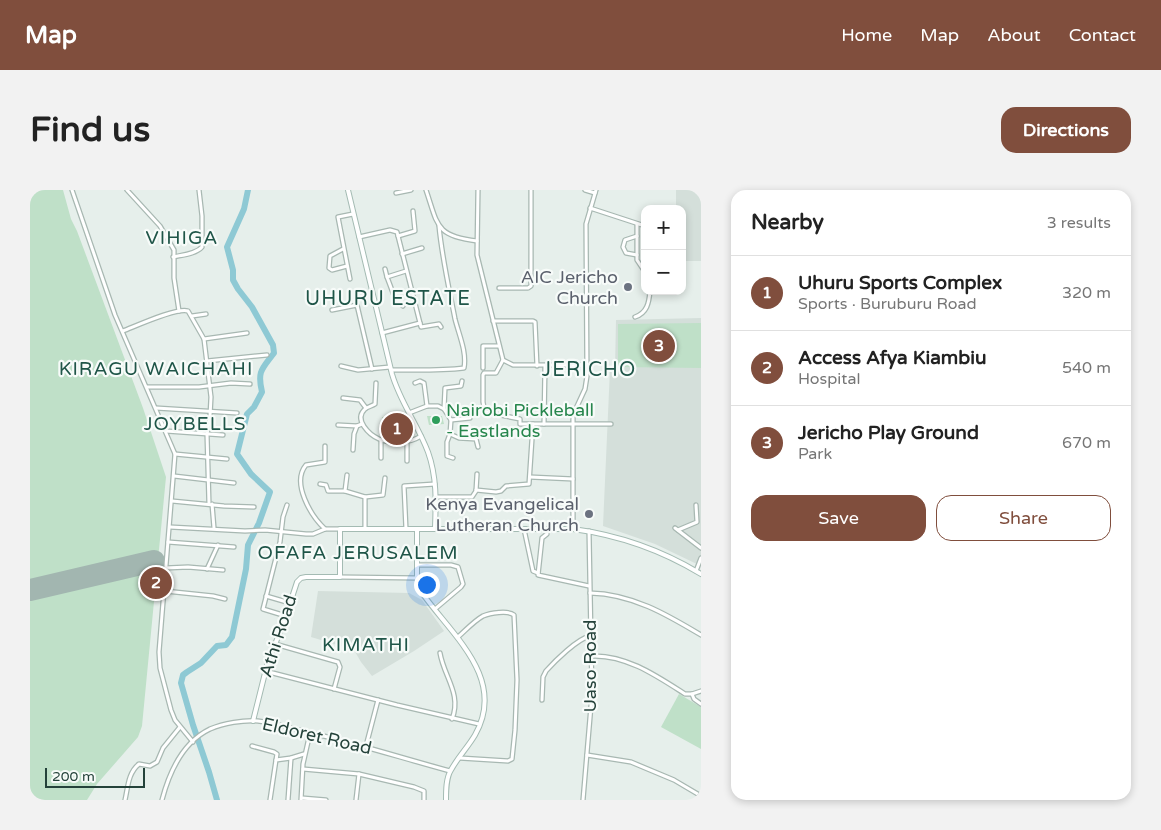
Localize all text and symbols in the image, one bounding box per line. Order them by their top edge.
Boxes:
text: Map [25,21,77,50]
text: Home [841,24,892,46]
text: Map [920,24,959,46]
text: About [987,24,1041,46]
text: Contact [1069,24,1136,46]
button: Directions [1001,107,1131,153]
text: Find us [30,109,150,151]
map controls [641,205,686,295]
button: + [641,205,686,250]
text: Nearby [751,210,824,235]
text: 3 results [1047,213,1111,233]
district label: VIHIGA [146,227,218,249]
button: − [641,250,686,295]
place label: AIC Jericho Church [521,266,618,309]
text: Uhuru Sports Complex [798,272,1002,294]
marker: AIC Jericho Church [622,281,634,293]
text: 1 [762,283,772,303]
text: 320 m [1062,283,1111,303]
district label: UHURU ESTATE [305,287,471,311]
text: Sports · Buruburu Road [798,294,977,314]
pin: 3 [643,327,675,365]
text: Access Afya Kiambiu [798,347,987,369]
district label: KIRAGU WAICHAHI [59,358,253,380]
district label: JERICHO [542,358,636,382]
text: 2 [762,358,772,378]
text: 540 m [1062,358,1111,378]
text: Hospital [798,369,860,389]
place label: Nairobi Pickleball - Eastlands [446,399,594,442]
pin: 1 [381,410,413,448]
district label: JOYBELLS [144,413,246,435]
marker: Nairobi Pickleball - Eastlands [430,414,442,426]
text: Jericho Play Ground [798,422,979,444]
text: 3 [762,433,772,453]
text: 670 m [1062,433,1111,453]
text: Park [798,444,832,464]
place label: Kenya Evangelical Lutheran Church [425,493,579,536]
button: Save [751,495,926,541]
button: Share [936,495,1111,541]
marker: Kenya Evangelical Lutheran Church [583,508,595,520]
district label: OFAFA JERUSALEM [257,542,459,564]
pin: 2 [140,564,172,602]
your location [414,572,440,598]
street label: Athi Road [254,592,302,680]
street label: Uaso Road [579,620,601,712]
district label: KIMATHI [322,634,410,656]
street label: Eldoret Road [260,713,374,759]
scale bar [45,765,145,788]
text: 200 m [52,768,95,785]

